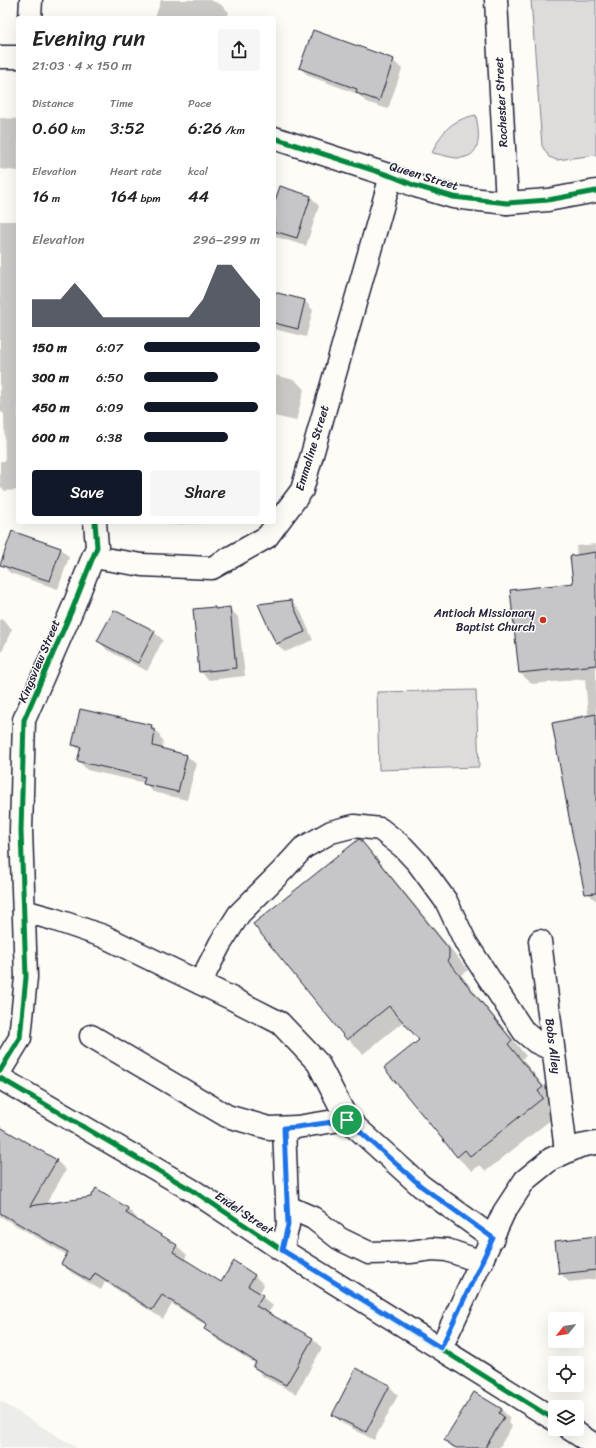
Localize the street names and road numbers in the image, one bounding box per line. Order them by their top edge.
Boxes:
street label: Rochester Street [488,56,514,148]
street label: Queen Street [387,155,461,197]
street label: Emmaline Street [289,402,335,494]
street label: Kingsview Street [11,616,67,706]
street label: Bobs Alley [539,1017,567,1076]
street label: Endel Street [210,1185,279,1241]

